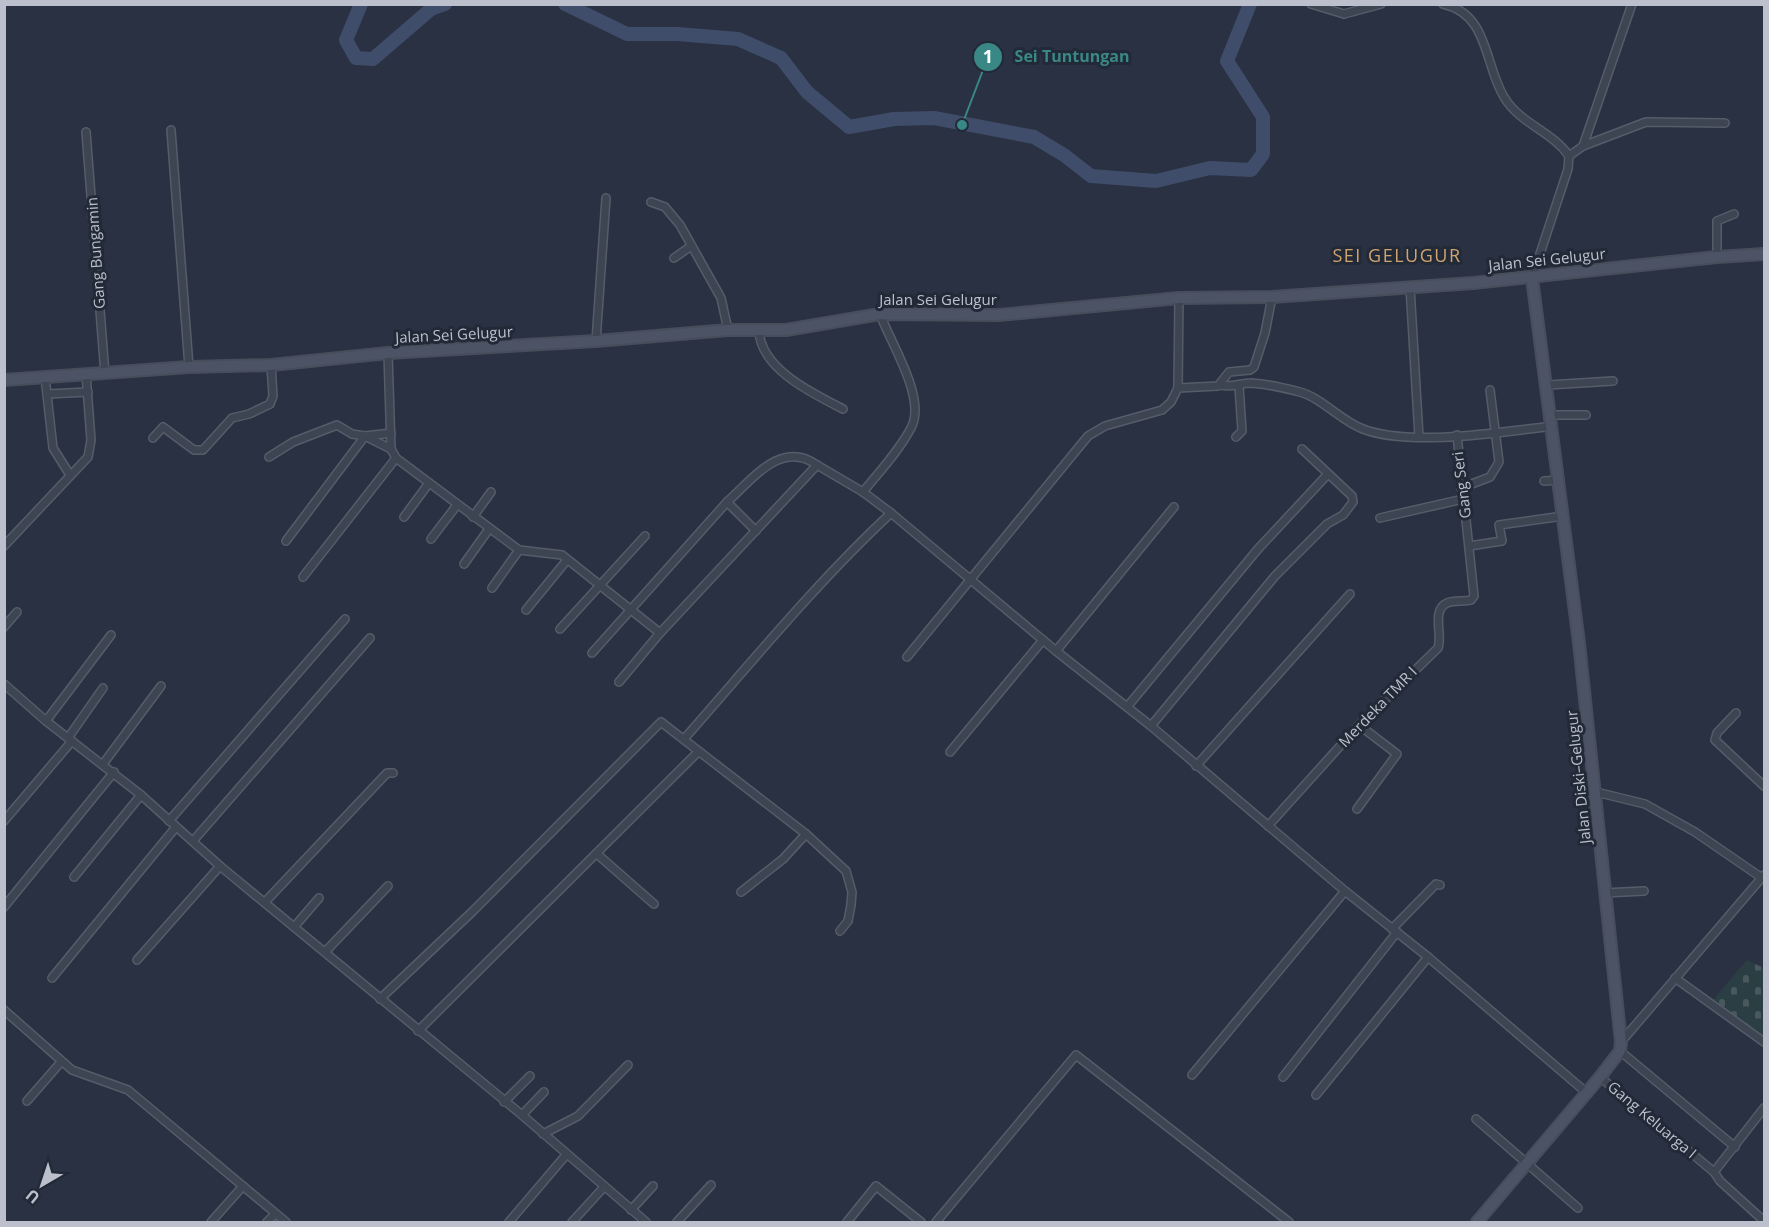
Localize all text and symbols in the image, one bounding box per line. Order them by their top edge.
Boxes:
callout: Sei Tuntungan [973,40,1142,74]
text: 1 [983,44,993,68]
text: Sei Tuntungan [1015,45,1129,67]
street label: Gang Bungamin [81,197,109,310]
district label: SEI GELUGUR [1333,243,1462,267]
street label: Jalan Sei Gelugur [1485,243,1606,275]
street label: Jalan Sei Gelugur [877,289,997,309]
street label: Jalan Sei Gelugur [393,321,513,347]
street label: Gang Seri [1447,451,1475,520]
street label: Merdeka TMR I [1334,662,1421,751]
street label: Jalan Diski–Gelugur [1561,709,1595,847]
street label: Gang Keluarga I [1604,1076,1701,1162]
north arrow [12,1155,72,1215]
text: U [21,1184,44,1209]

